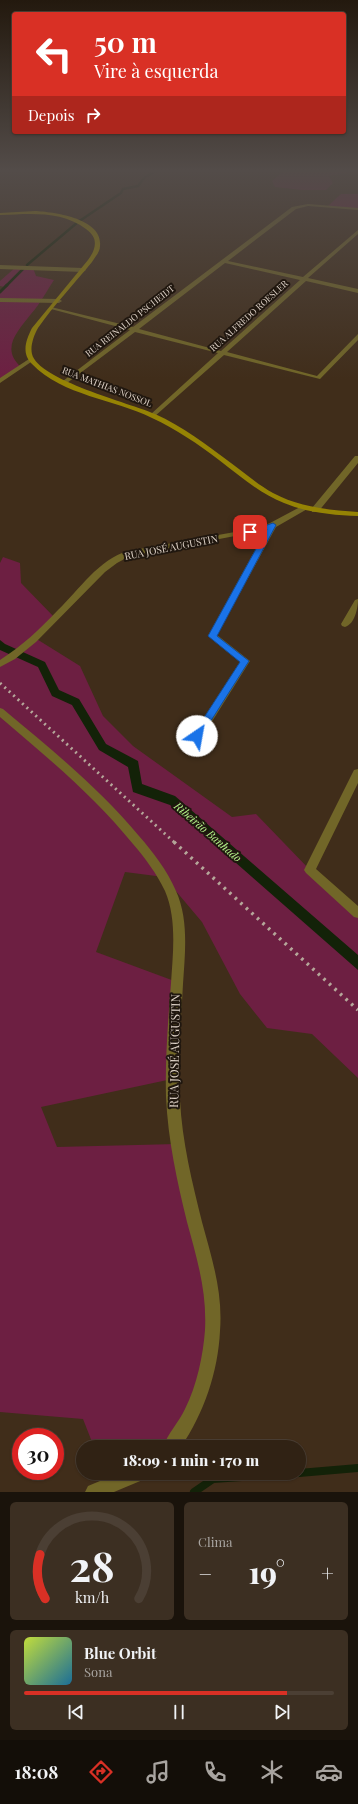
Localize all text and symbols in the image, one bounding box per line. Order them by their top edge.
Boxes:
text: 50 m [94,23,157,60]
icon: left [28,28,80,80]
text: Vire à esquerda [94,59,219,83]
icon: right [82,104,104,126]
text: Depois [28,105,74,125]
street label: RUA ALFREDO ROESLER [207,277,290,354]
street label: RUA REINALDO PSCHEIDT [82,281,177,359]
street label: RUA MATHIAS NOSSOL [61,363,155,409]
pin [233,515,267,549]
icon: arrive [239,521,261,543]
street label: RUA JOSÉ AUGUSTIN [123,531,219,563]
position arrow [176,715,218,757]
water label: Ribeirão Banhado [171,797,245,865]
street label: RUA JOSÉ AUGUSTIN [165,993,183,1108]
speed limit sign: 30 [12,1428,64,1480]
text: 18:09 · 1 min · 170 m [123,1450,259,1470]
text: Clima [198,1533,233,1550]
text: 28 [69,1537,115,1592]
text: 19° [248,1552,285,1592]
text: − [198,1558,212,1588]
text: + [321,1558,334,1588]
text: km/h [75,1588,110,1607]
text: Blue Orbit [84,1643,156,1663]
text: Sona [84,1663,112,1680]
icon: previous [65,1701,87,1723]
icon: pause [168,1701,190,1723]
icon: next [271,1701,293,1723]
icon: directions [87,1758,115,1786]
icon: music [144,1758,172,1786]
icon: phone [201,1758,229,1786]
icon: climate [258,1758,286,1786]
icon: car [315,1758,343,1786]
text: 18:08 [15,1760,58,1784]

